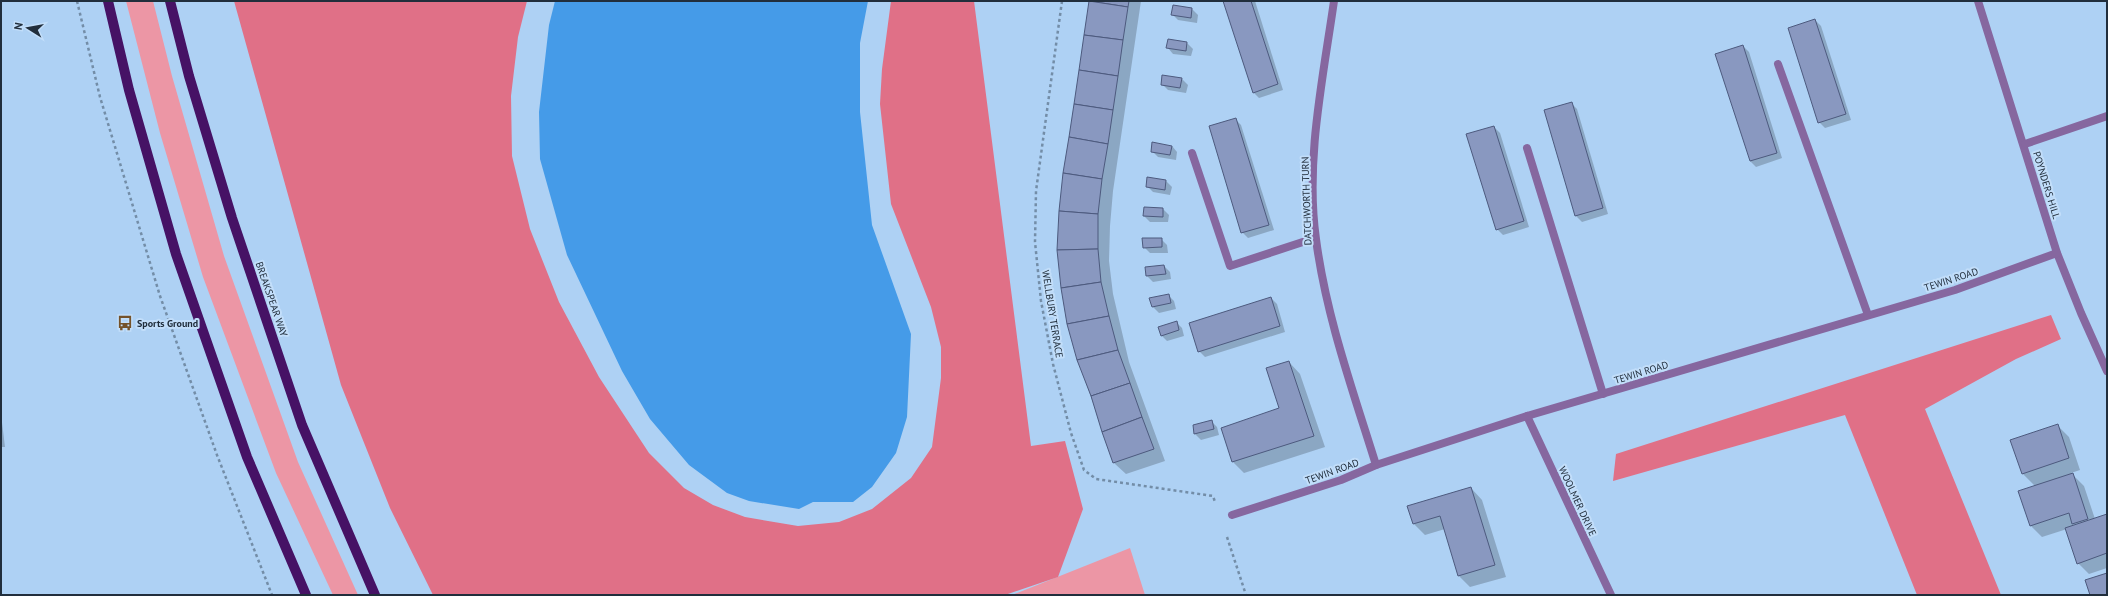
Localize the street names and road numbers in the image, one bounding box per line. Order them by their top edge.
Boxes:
street label: POYNDERS HILL [2030,150,2063,221]
street label: DATCHWORTH TURN [1298,156,1315,245]
street label: BREAKSPEAR WAY [253,260,291,339]
street label: TEWIN ROAD [1923,265,1980,294]
street label: WELLBURY TERRACE [1039,269,1066,359]
street label: TEWIN ROAD [1612,358,1670,387]
street label: TEWIN ROAD [1304,456,1361,487]
street label: WOOLMER DRIVE [1556,464,1599,538]

